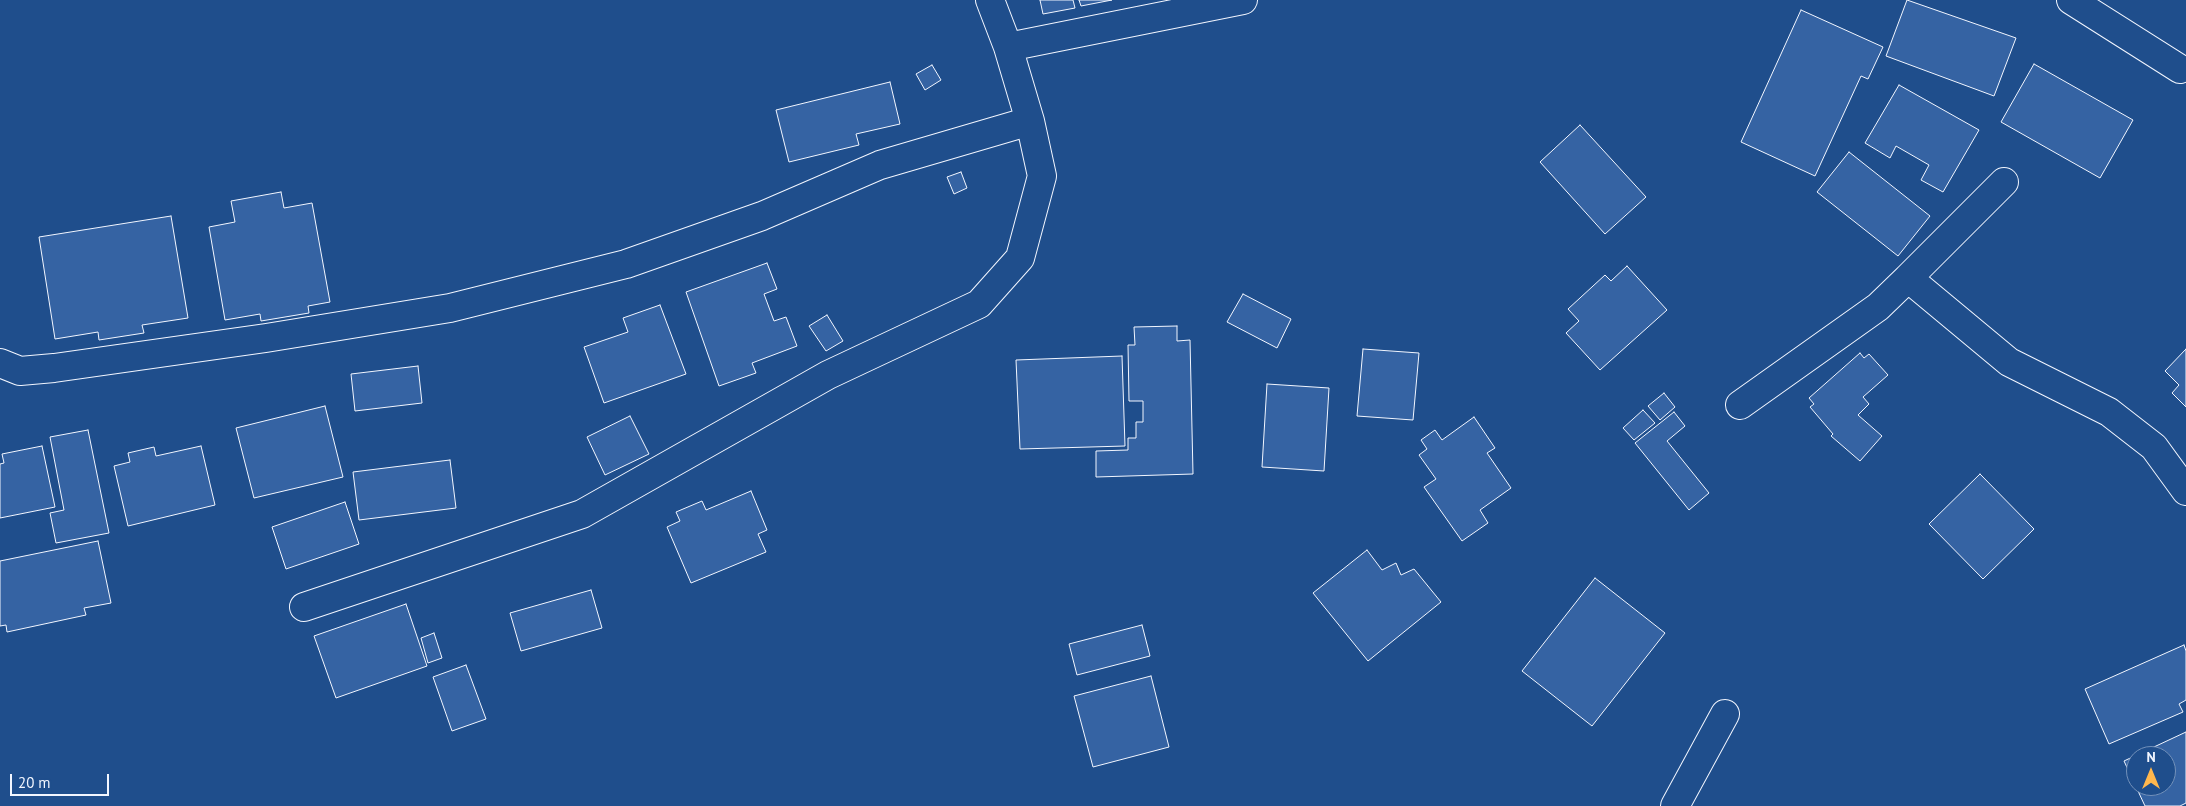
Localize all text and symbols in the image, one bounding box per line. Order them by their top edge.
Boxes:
north arrow [2126,746,2176,796]
text: N [2146,748,2156,766]
scale bar [12,764,111,796]
text: 20 m [18,773,51,792]

